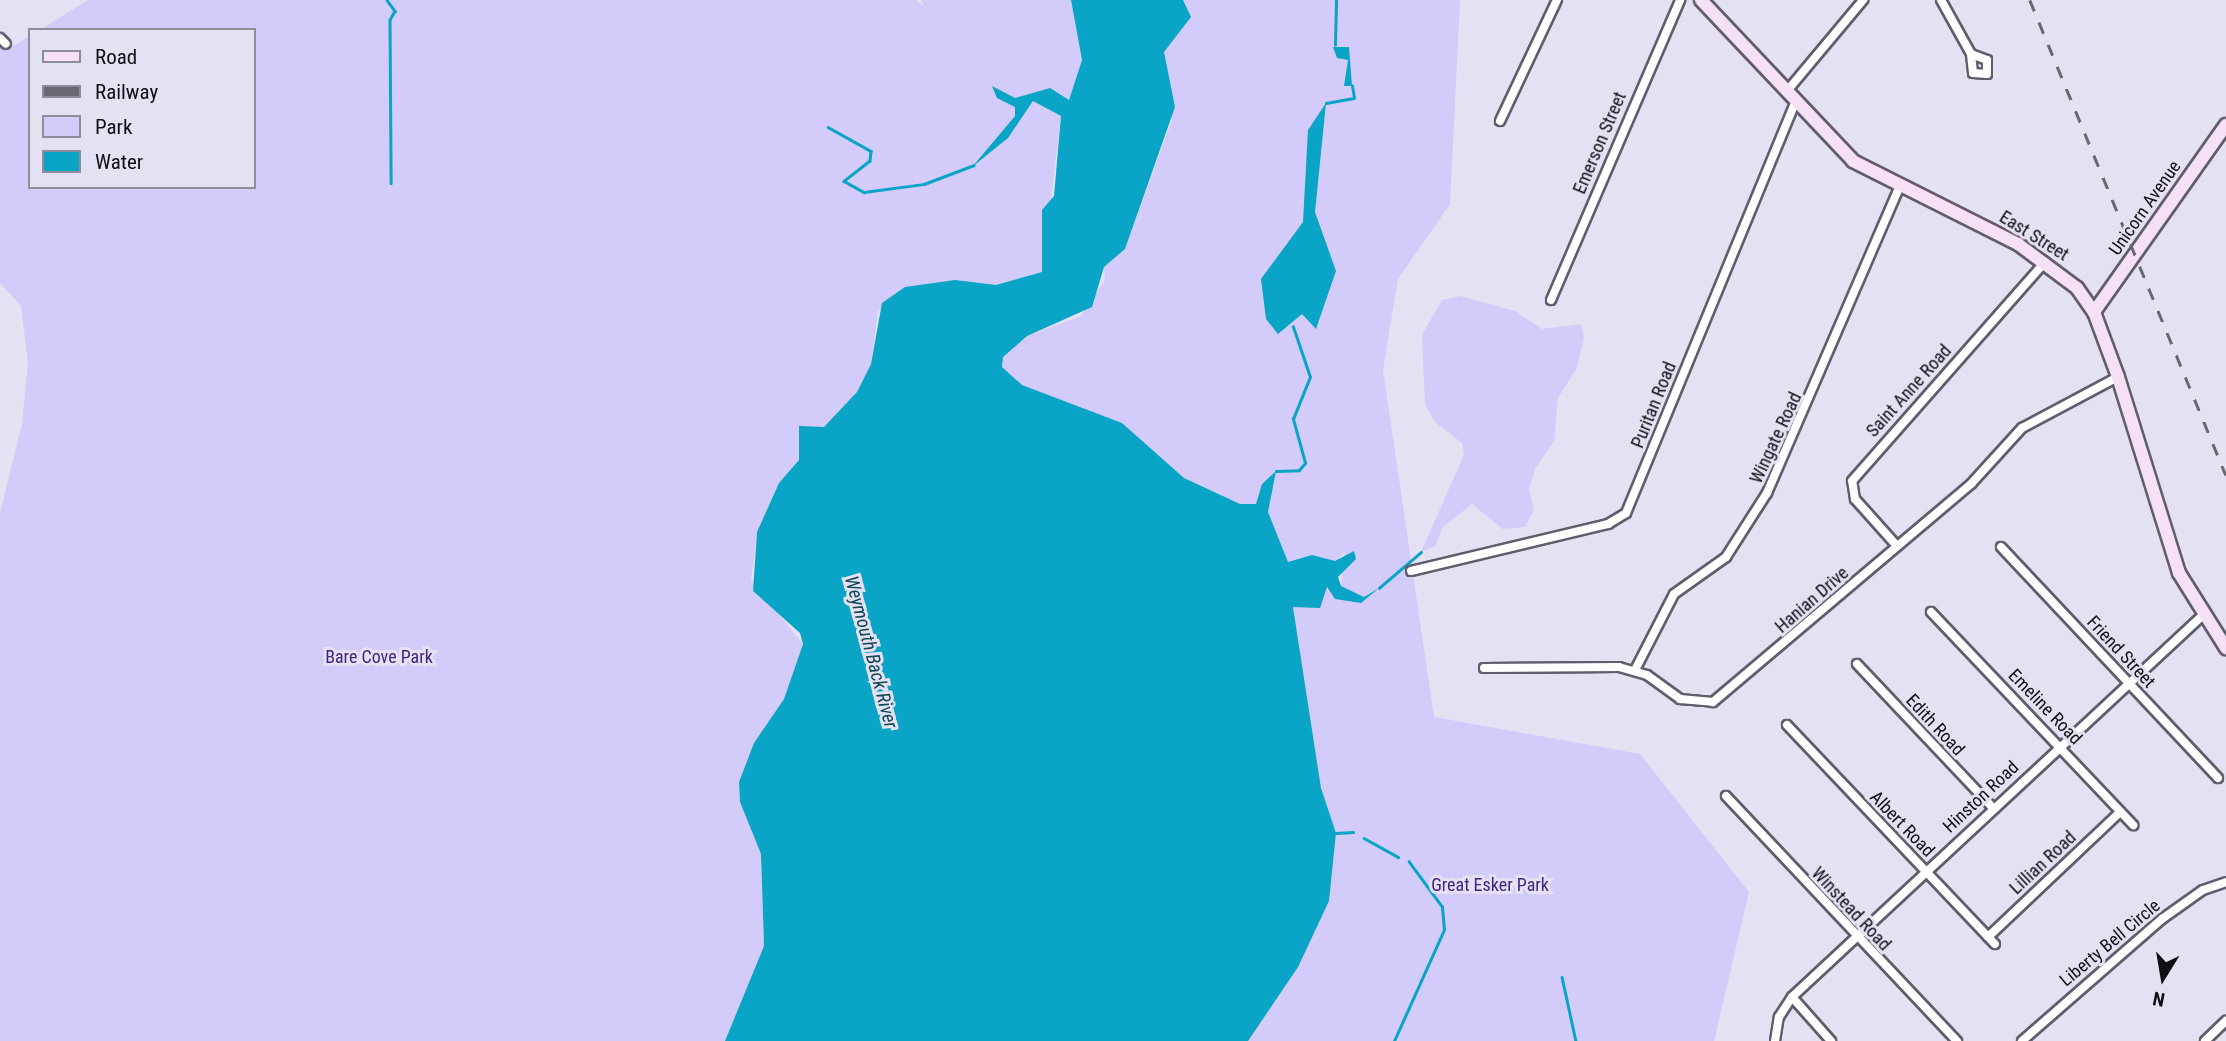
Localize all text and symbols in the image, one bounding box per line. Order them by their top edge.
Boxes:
legend [28,28,256,189]
text: Road [95,45,137,69]
text: Railway [95,80,158,104]
street label: Emerson Street [1569,89,1631,197]
text: Park [95,115,132,139]
text: Water [95,150,143,174]
street label: Unicorn Avenue [2104,157,2186,259]
street label: East Street [1995,206,2073,266]
street label: Saint Anne Road [1862,340,1956,442]
street label: Puritan Road [1627,359,1681,451]
street label: Wingate Road [1745,389,1807,487]
street label: Hanian Drive [1771,562,1853,638]
water label: Weymouth Back River [840,573,902,731]
street label: Friend Street [2082,612,2160,692]
park label: Bare Cove Park [325,646,433,668]
street label: Emeline Road [2004,665,2086,749]
street label: Edith Road [1901,690,1969,760]
street label: Hinston Road [1939,757,2023,837]
street label: Albert Road [1865,787,1939,861]
street label: Lillian Road [2005,827,2081,899]
street label: Winstead Road [1807,863,1895,955]
park label: Great Esker Park [1431,874,1549,896]
street label: Liberty Bell Circle [2056,895,2164,991]
north arrow [2128,943,2198,1013]
text: N [2151,987,2167,1012]

